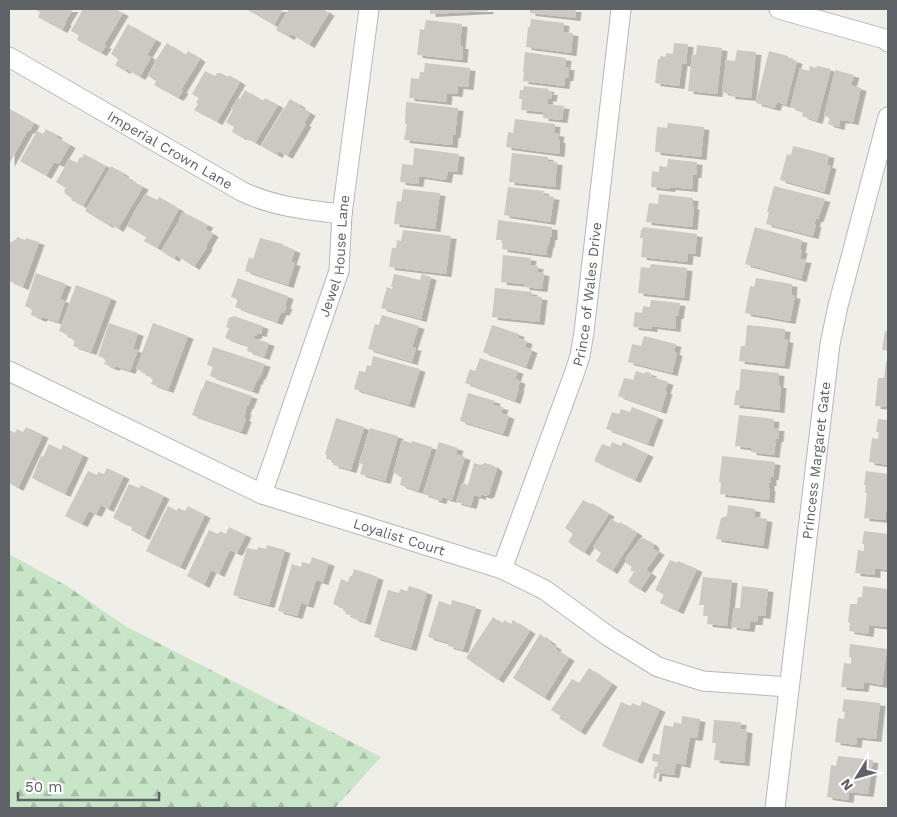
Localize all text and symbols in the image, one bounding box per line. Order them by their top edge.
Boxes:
street label: Imperial Crown Lane [105,108,236,192]
street label: Jewel House Lane [316,194,352,319]
street label: Prince of Wales Drive [569,221,605,368]
street label: Princess Margaret Gate [799,381,833,540]
street label: Loyalist Court [351,515,447,559]
north arrow [832,752,882,802]
scale bar [18,770,159,802]
text: N [837,776,856,794]
text: 50 m [25,778,62,796]

